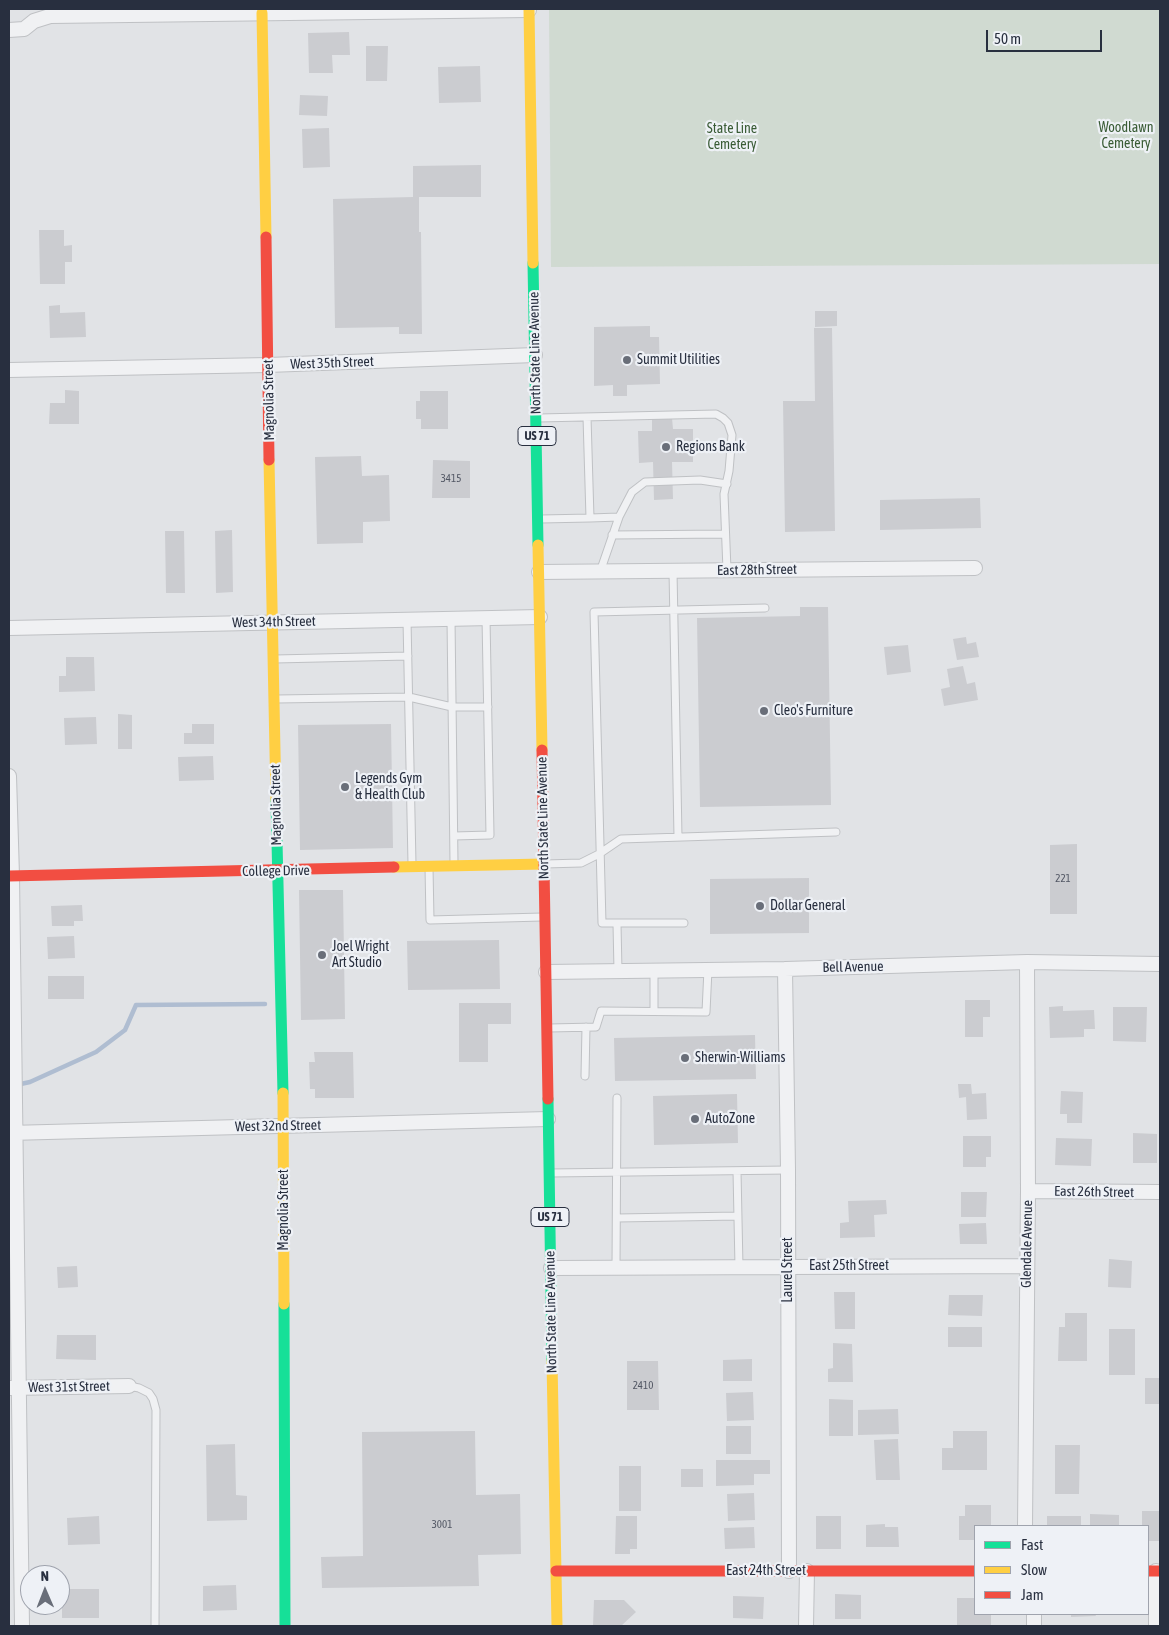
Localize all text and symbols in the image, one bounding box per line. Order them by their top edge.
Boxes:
scale bar [989,20,1105,52]
text: 50 m [994,30,1021,47]
park label: Woodlawn Cemetery [1099,120,1153,152]
park label: State Line Cemetery [707,121,757,154]
street label: North State Line Avenue [526,292,544,414]
place label: Summit Utilities [637,352,720,368]
street label: West 35th Street [290,353,374,373]
marker: Summit Utilities [621,354,633,366]
street label: Magnolia Street [260,359,278,441]
road number: US 71 [518,426,556,446]
place label: Regions Bank [676,439,745,455]
marker: Regions Bank [660,441,672,453]
house number: 3415 [441,472,461,486]
street label: East 28th Street [717,561,797,579]
street label: West 34th Street [232,613,316,631]
place label: Cleo's Furniture [774,703,853,719]
marker: Cleo's Furniture [758,705,770,717]
street label: North State Line Avenue [534,757,552,879]
street label: Magnolia Street [267,764,285,846]
place label: Legends Gym & Health Club [355,771,425,804]
marker: Legends Gym & Health Club [339,781,351,793]
street label: College Drive [242,862,310,880]
house number: 221 [1055,872,1071,886]
place label: Dollar General [770,898,845,914]
marker: Dollar General [754,900,766,912]
place label: Joel Wright Art Studio [332,939,389,972]
marker: Joel Wright Art Studio [316,949,328,961]
street label: Bell Avenue [822,958,884,976]
place label: Sherwin-Williams [695,1050,786,1066]
marker: Sherwin-Williams [679,1052,691,1064]
place label: AutoZone [705,1111,755,1127]
marker: AutoZone [689,1113,701,1125]
street label: West 32nd Street [235,1117,321,1135]
street label: Magnolia Street [276,1169,292,1251]
street label: East 26th Street [1054,1183,1134,1201]
street label: Glendale Avenue [1018,1200,1036,1288]
road number: US 71 [531,1208,569,1226]
street label: Laurel Street [780,1237,796,1303]
street label: North State Line Avenue [542,1251,560,1373]
street label: East 25th Street [809,1258,889,1274]
street label: West 31st Street [28,1378,110,1396]
house number: 2410 [633,1379,653,1393]
house number: 3001 [432,1518,452,1532]
legend [974,1525,1149,1615]
text: Fast [1021,1536,1043,1553]
text: Slow [1021,1561,1047,1578]
street label: East 24th Street [726,1563,806,1579]
north arrow [20,1565,70,1615]
text: N [40,1568,49,1584]
text: Jam [1021,1586,1044,1603]

